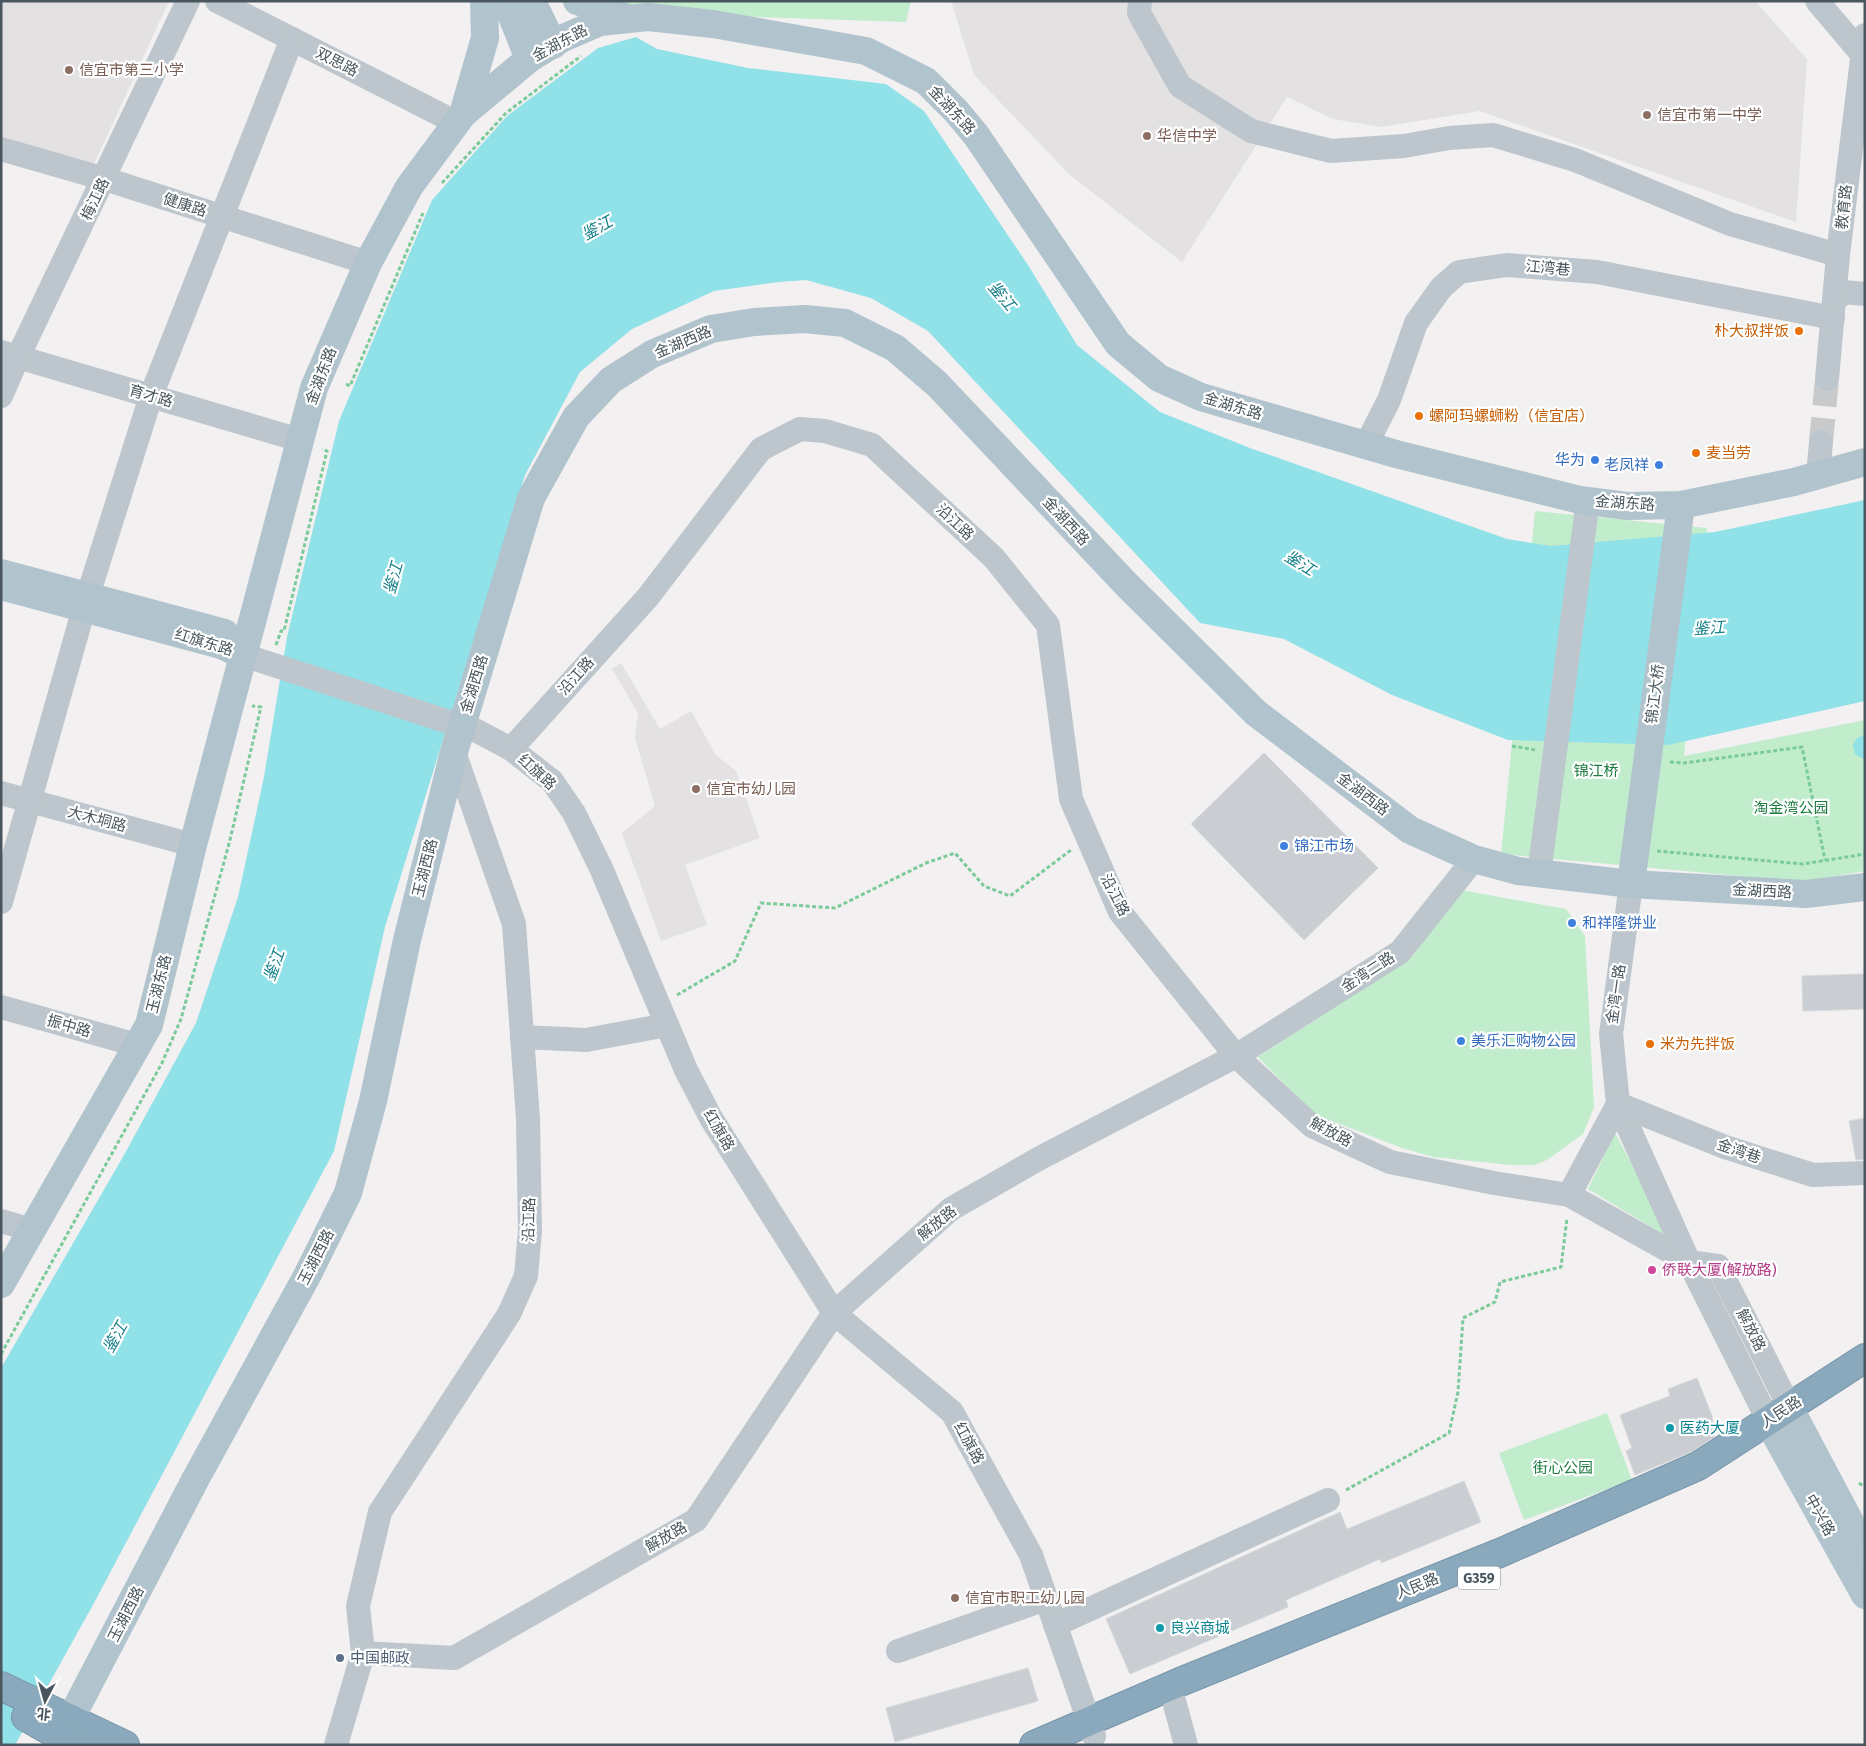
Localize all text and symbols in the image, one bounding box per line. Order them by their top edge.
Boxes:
street label: 金湖东路 [529,21,591,65]
street label: 双思路 [313,44,361,80]
place label: 信宜市第三小学 [79,61,184,79]
marker: 信宜市第三小学 [63,64,75,76]
street label: 金湖东路 [925,82,979,138]
place label: 信宜市第一中学 [1657,106,1762,124]
marker: 信宜市第一中学 [1641,109,1653,121]
place label: 华信中学 [1157,127,1217,145]
marker: 华信中学 [1141,130,1153,142]
street label: 梅江路 [77,175,113,223]
street label: 教育路 [1833,184,1855,230]
street label: 健康路 [161,189,209,221]
water label: 鉴江 [578,211,617,244]
street label: 江湾巷 [1525,257,1571,279]
water label: 鉴江 [984,278,1021,316]
street label: 金湖西路 [652,322,714,362]
place label: 朴大叔拌饭 [1714,322,1789,340]
marker: 朴大叔拌饭 [1793,325,1805,337]
street label: 金湖东路 [302,345,340,407]
street label: 育才路 [127,381,175,411]
street label: 金湖东路 [1202,389,1264,423]
place label: 螺阿玛螺蛳粉（信宜店） [1429,407,1594,425]
marker: 螺阿玛螺蛳粉（信宜店） [1413,410,1425,422]
place label: 麦当劳 [1706,444,1751,462]
marker: 麦当劳 [1690,447,1702,459]
place label: 华为 [1555,451,1585,469]
marker: 华为 [1589,454,1601,466]
place label: 老凤祥 [1604,456,1649,474]
marker: 老凤祥 [1653,459,1665,471]
street label: 金湖东路 [1594,492,1656,514]
street label: 金湖西路 [1039,493,1093,549]
street label: 沿江路 [932,500,978,544]
water label: 鉴江 [1281,546,1320,581]
water label: 鉴江 [379,558,407,596]
water label: 鉴江 [1692,617,1728,639]
street label: 红旗东路 [173,625,235,659]
street label: 金湖西路 [457,653,491,715]
street label: 沿江路 [554,653,598,699]
street label: 锦江大桥 [1642,663,1668,725]
street label: 红旗路 [514,750,560,794]
park label: 锦江桥 [1573,762,1619,780]
street label: 金湖西路 [1334,769,1392,819]
place label: 信宜市幼儿园 [706,780,796,798]
marker: 信宜市幼儿园 [690,783,702,795]
park label: 淘金湾公园 [1753,799,1829,817]
street label: 大木垌路 [66,803,128,835]
street label: 玉湖西路 [409,837,441,899]
place label: 锦江市场 [1294,837,1354,855]
marker: 锦江市场 [1278,840,1290,852]
street label: 沿江路 [1097,871,1133,919]
street label: 金湖西路 [1732,880,1792,902]
place label: 和祥隆饼业 [1582,914,1657,932]
marker: 和祥隆饼业 [1566,917,1578,929]
water label: 鉴江 [260,945,289,983]
street label: 金湾二路 [1338,948,1398,996]
street label: 玉湖东路 [143,953,175,1015]
street label: 金湾一路 [1603,963,1629,1025]
street label: 振中路 [45,1011,93,1041]
place label: 美乐汇购物公园 [1471,1032,1576,1050]
marker: 美乐汇购物公园 [1455,1035,1467,1047]
place label: 米为先拌饭 [1660,1035,1735,1053]
marker: 米为先拌饭 [1644,1038,1656,1050]
street label: 红旗路 [700,1106,738,1154]
street label: 解放路 [1307,1113,1355,1151]
street label: 金湾巷 [1715,1135,1763,1167]
street label: 沿江路 [520,1197,538,1243]
street label: 解放路 [914,1202,960,1244]
street label: 玉湖西路 [294,1226,338,1288]
place label: 侨联大厦(解放路) [1662,1261,1777,1279]
marker: 侨联大厦(解放路) [1646,1264,1658,1276]
street label: 解放路 [1733,1306,1769,1354]
water label: 鉴江 [99,1317,132,1356]
street label: 人民路 [1757,1392,1805,1432]
street label: 红旗路 [950,1419,988,1467]
place label: 医药大厦 [1680,1419,1740,1437]
marker: 医药大厦 [1664,1422,1676,1434]
park label: 街心公园 [1533,1459,1593,1477]
street label: 中兴路 [1801,1491,1839,1539]
street label: 解放路 [642,1518,690,1556]
road number: G359 [1458,1566,1500,1590]
street label: 人民路 [1393,1569,1441,1603]
street label: 玉湖西路 [104,1583,148,1645]
place label: 信宜市职工幼儿园 [965,1589,1085,1607]
marker: 信宜市职工幼儿园 [949,1592,961,1604]
place label: 良兴商城 [1170,1619,1230,1637]
marker: 良兴商城 [1154,1622,1166,1634]
place label: 中国邮政 [350,1649,410,1667]
marker: 中国邮政 [334,1652,346,1664]
north arrow [20,1676,70,1726]
text: 北 [36,1704,52,1723]

